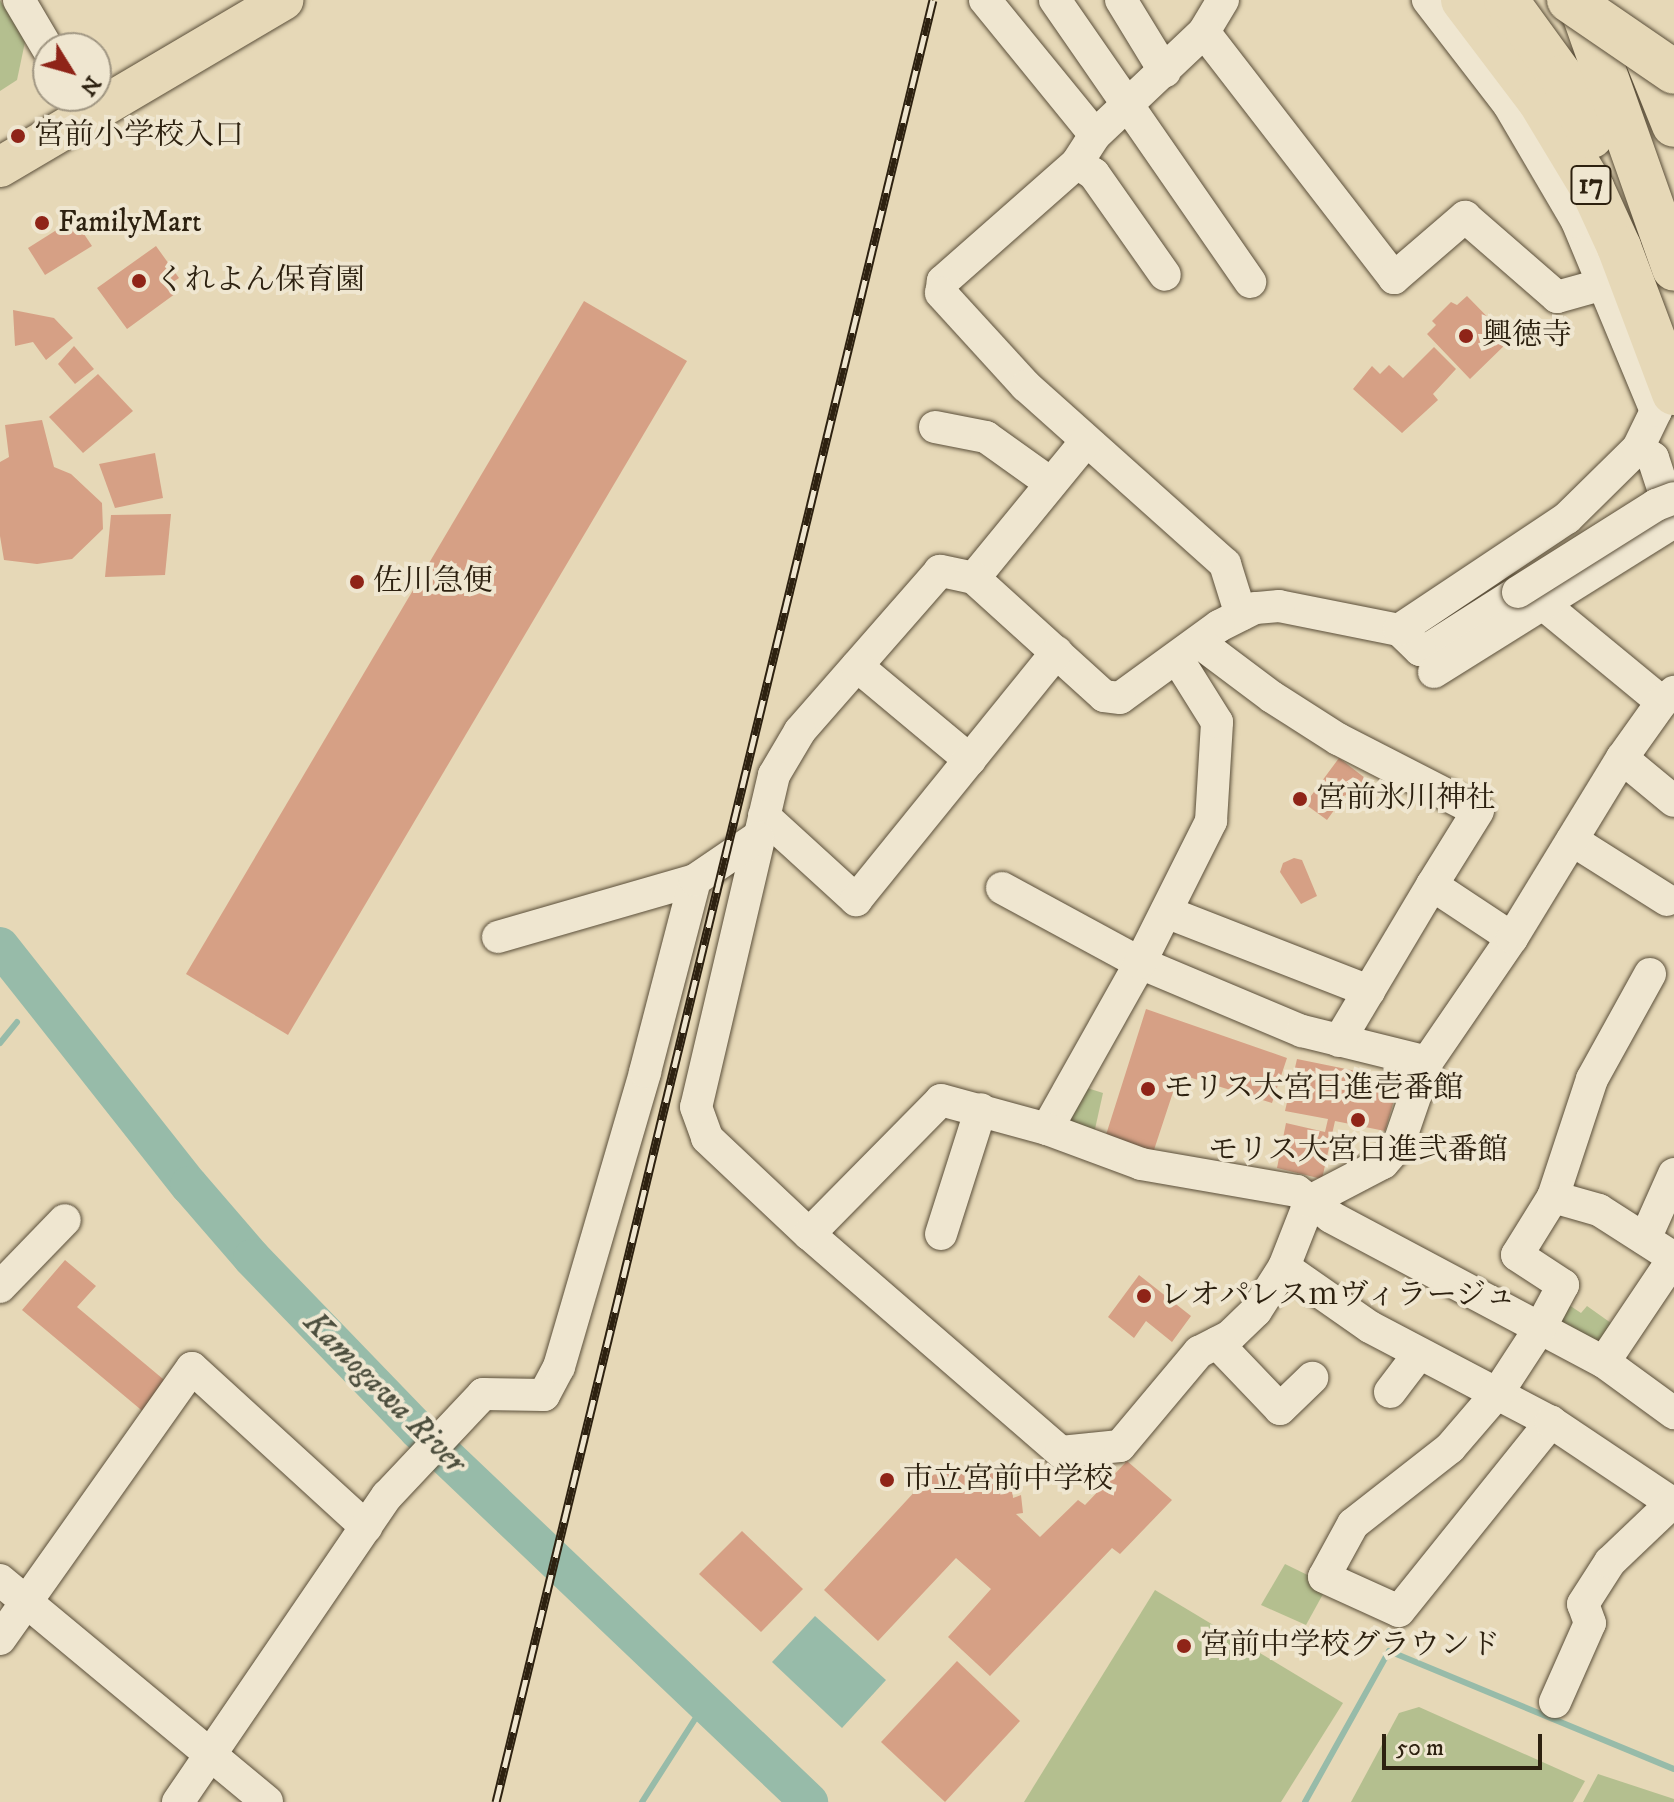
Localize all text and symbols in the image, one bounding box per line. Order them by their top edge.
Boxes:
north arrow [32,32,112,112]
text: N [74,70,106,101]
place label: 宮前小学校入口 [34,118,244,154]
marker: 宮前小学校入口 [9,127,27,145]
road number: 17 [1569,161,1613,209]
place label: FamilyMart [58,205,202,241]
marker: FamilyMart [33,214,51,232]
place label: くれよん保育園 [155,263,365,299]
marker: くれよん保育園 [130,272,148,290]
place label: 興徳寺 [1482,318,1572,354]
marker: 興徳寺 [1457,327,1475,345]
place label: 佐川急便 [373,564,493,600]
marker: 佐川急便 [348,573,366,591]
place label: 宮前氷川神社 [1316,781,1496,817]
marker: 宮前氷川神社 [1291,790,1309,808]
place label: モリス大宮日進壱番館 [1164,1071,1464,1107]
marker: モリス大宮日進壱番館 [1139,1080,1157,1098]
marker: モリス大宮日進弐番館 [1349,1111,1367,1129]
place label: モリス大宮日進弐番館 [1208,1133,1508,1169]
place label: レオパレスｍヴィラージュ [1160,1278,1520,1314]
marker: レオパレスｍヴィラージュ [1135,1287,1153,1305]
water label: Kamogawa River [295,1304,473,1482]
place label: 市立宮前中学校 [903,1462,1113,1498]
marker: 市立宮前中学校 [878,1471,896,1489]
place label: 宮前中学校グラウンド [1200,1628,1500,1664]
marker: 宮前中学校グラウンド [1175,1637,1193,1655]
scale bar [1386,1718,1546,1768]
text: 50 m [1396,1733,1444,1763]

